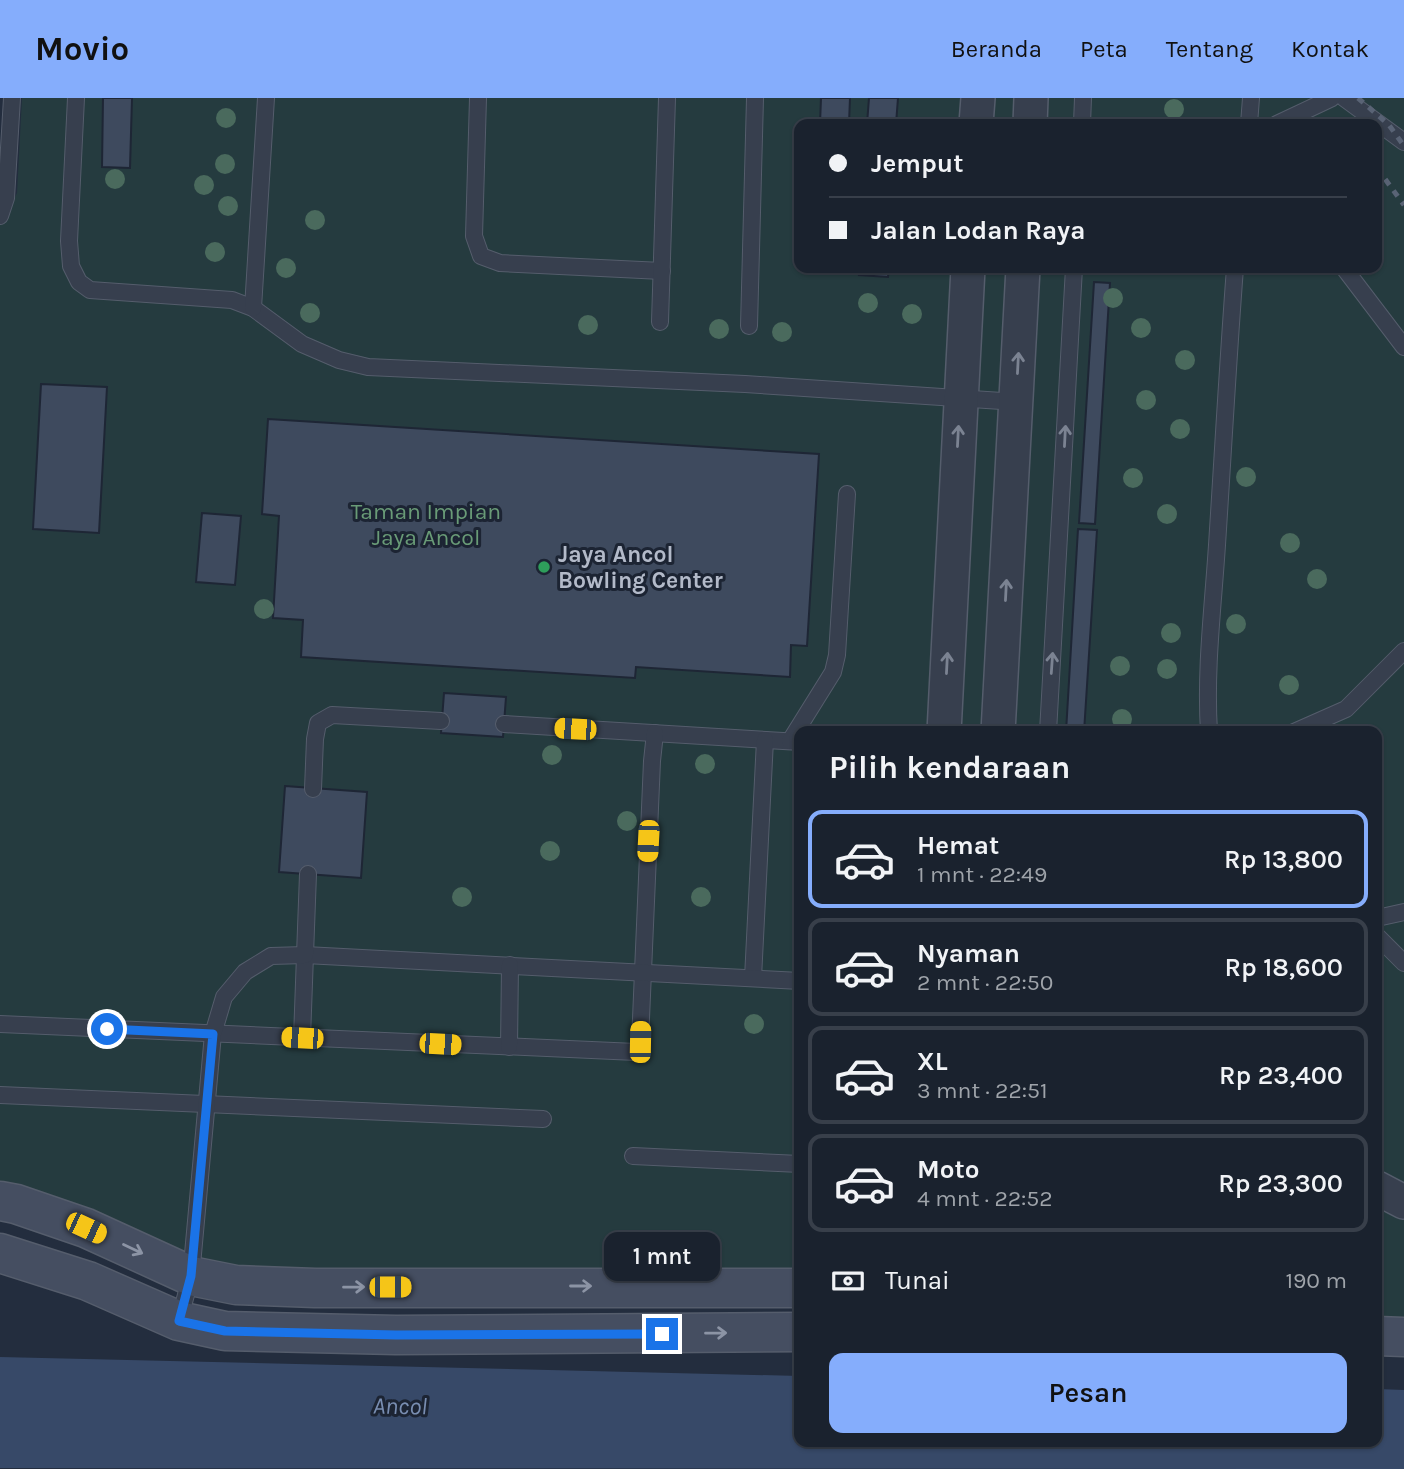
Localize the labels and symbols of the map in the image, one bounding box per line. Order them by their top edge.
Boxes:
one-way arrow [1012,352,1025,375]
one-way arrow [952,425,965,448]
one-way arrow [1059,425,1072,448]
park label: Taman Impian Jaya Ancol [351,498,501,551]
place label: Jaya Ancol Bowling Center [558,541,723,594]
marker: Jaya Ancol Bowling Center [536,559,552,575]
one-way arrow [1000,579,1013,602]
one-way arrow [941,652,954,675]
one-way arrow [1046,653,1059,675]
car [554,717,597,741]
car [637,819,660,863]
route start [91,1013,123,1045]
car [630,1021,651,1063]
car [281,1026,324,1050]
car [419,1032,462,1056]
car [63,1210,110,1246]
callout: 1 mnt [604,1232,720,1282]
one-way arrow [122,1243,143,1256]
car [370,1277,412,1298]
one-way arrow [569,1279,592,1293]
one-way arrow [342,1280,365,1294]
route end [646,1318,678,1350]
one-way arrow [704,1326,727,1340]
water label: Ancol [373,1392,427,1420]

